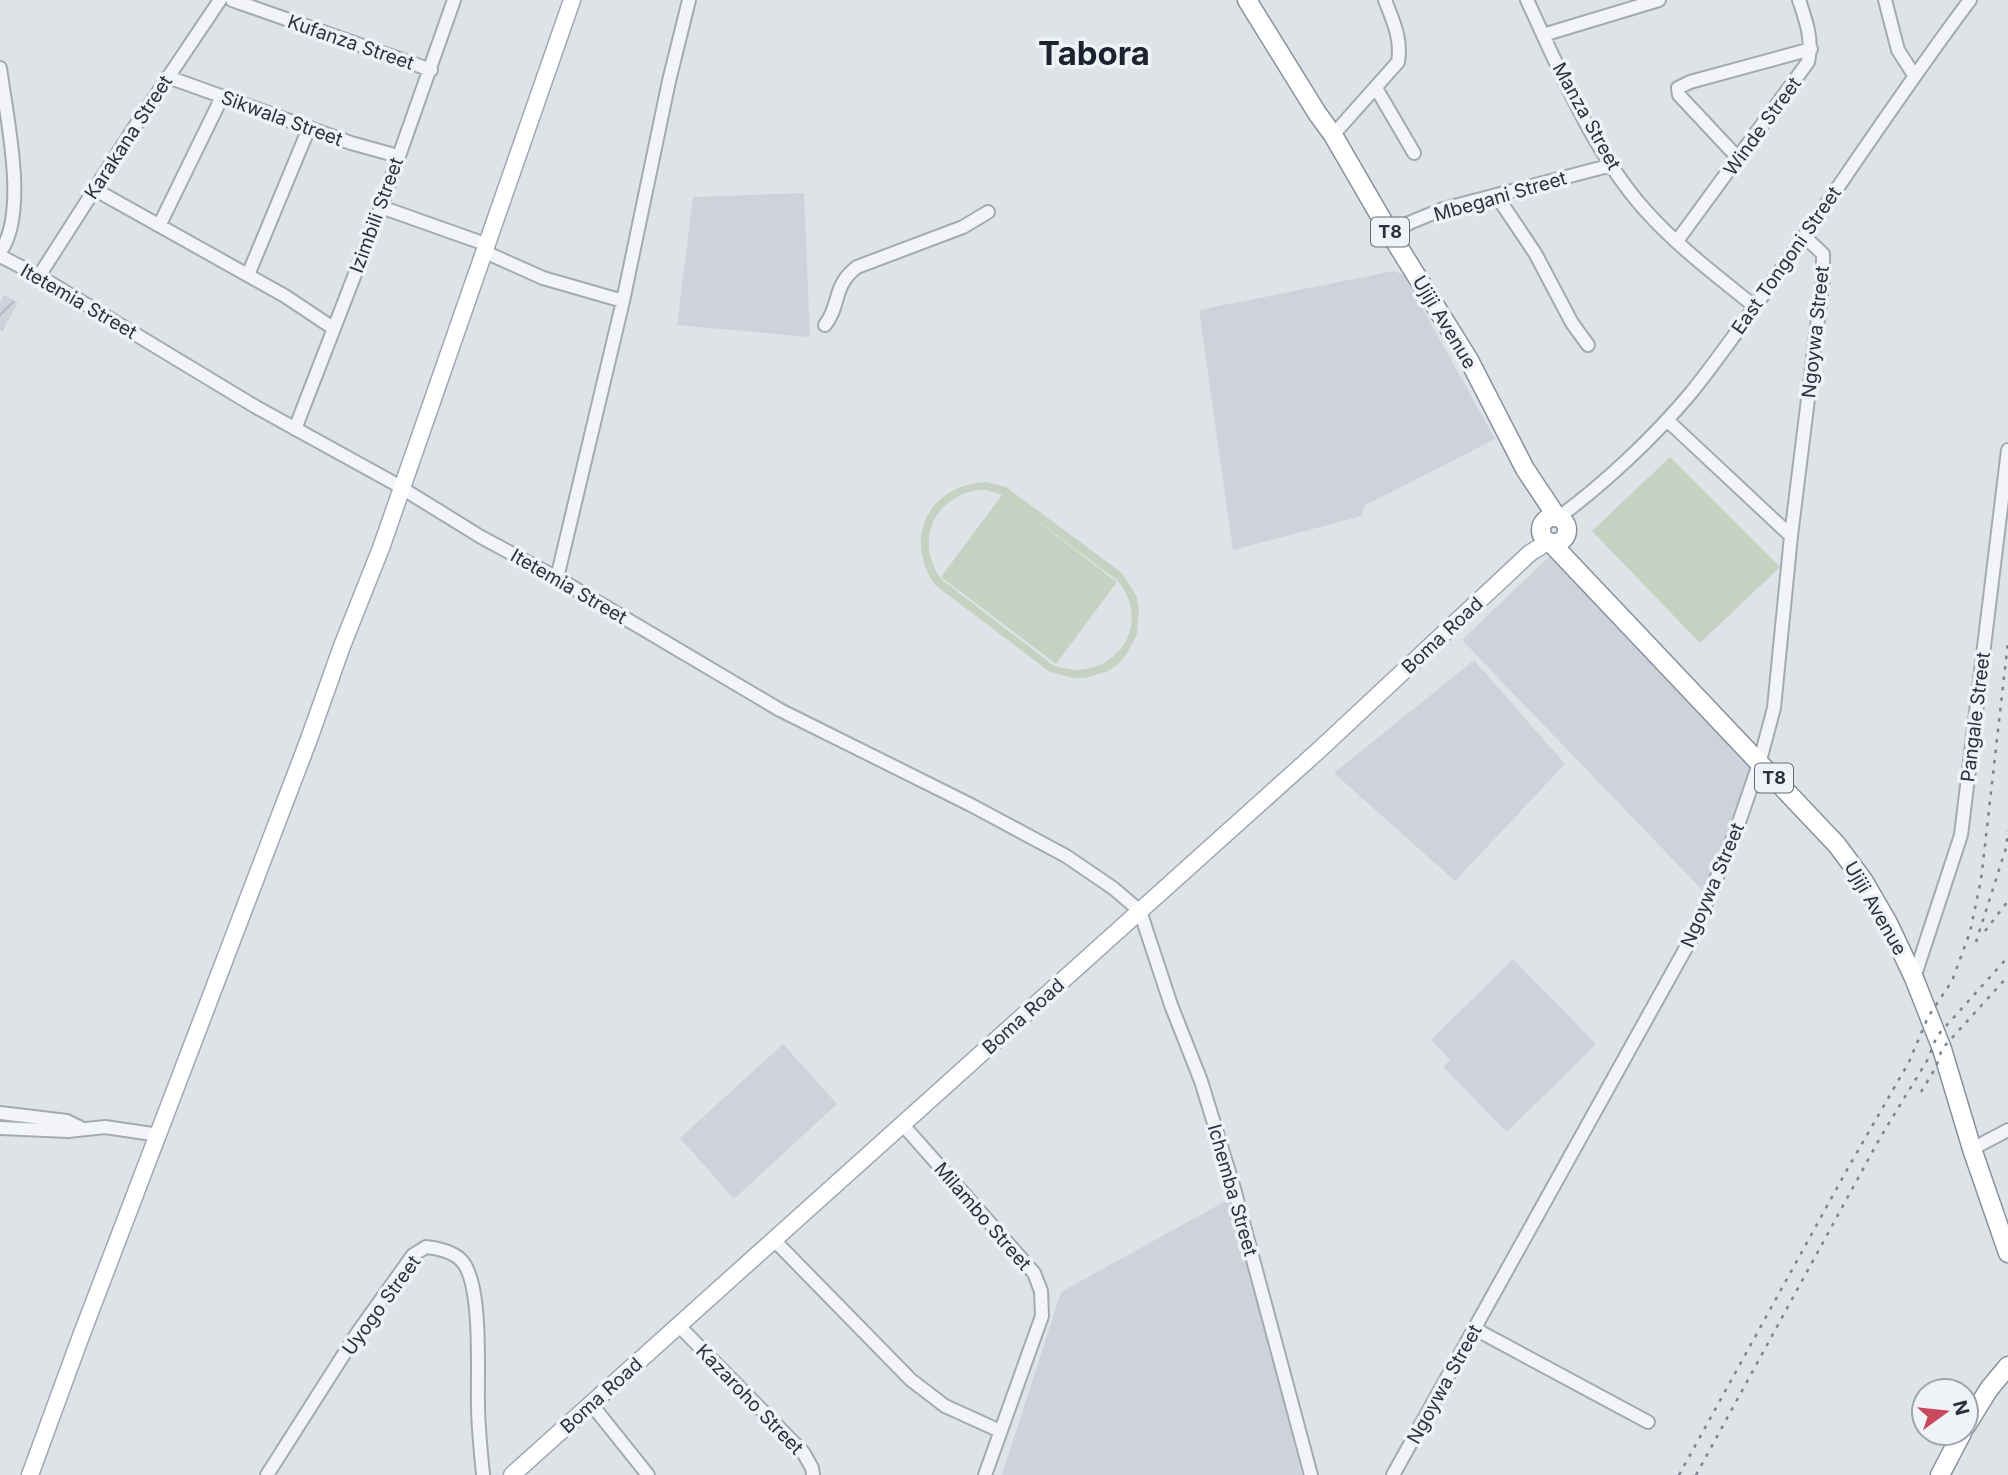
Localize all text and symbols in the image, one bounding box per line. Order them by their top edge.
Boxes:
street label: Kufanza Street [285,10,417,75]
district label: Tabora [1038,33,1150,73]
street label: Manza Street [1548,59,1626,174]
street label: Karakana Street [80,71,177,204]
street label: Winde Street [1719,73,1806,180]
street label: Sikwala Street [218,86,346,151]
street label: Izimbili Street [345,154,408,276]
street label: Mbegani Street [1431,167,1569,226]
street label: East Tongoni Street [1727,182,1846,339]
road number: T8 [1371,218,1409,246]
street label: Itetemia Street [17,259,141,344]
street label: Ngoywa Street [1797,265,1834,399]
street label: Ujiji Avenue [1408,271,1481,373]
street label: Itetemia Street [507,544,631,629]
street label: Boma Road [1397,592,1488,679]
street label: Pangale Street [1956,651,1995,783]
road number: T8 [1755,764,1793,792]
street label: Ngoywa Street [1676,820,1749,951]
street label: Ujiji Avenue [1839,857,1912,959]
street label: Boma Road [978,974,1069,1059]
street label: Ichemba Street [1203,1121,1262,1259]
street label: Milambo Street [929,1158,1036,1275]
street label: Uyogo Street [337,1251,425,1360]
street label: Ngoywa Street [1402,1321,1487,1448]
street label: Kazaroho Street [691,1339,808,1459]
street label: Boma Road [556,1353,647,1438]
north arrow [1910,1377,1980,1447]
text: N [1948,1398,1974,1418]

